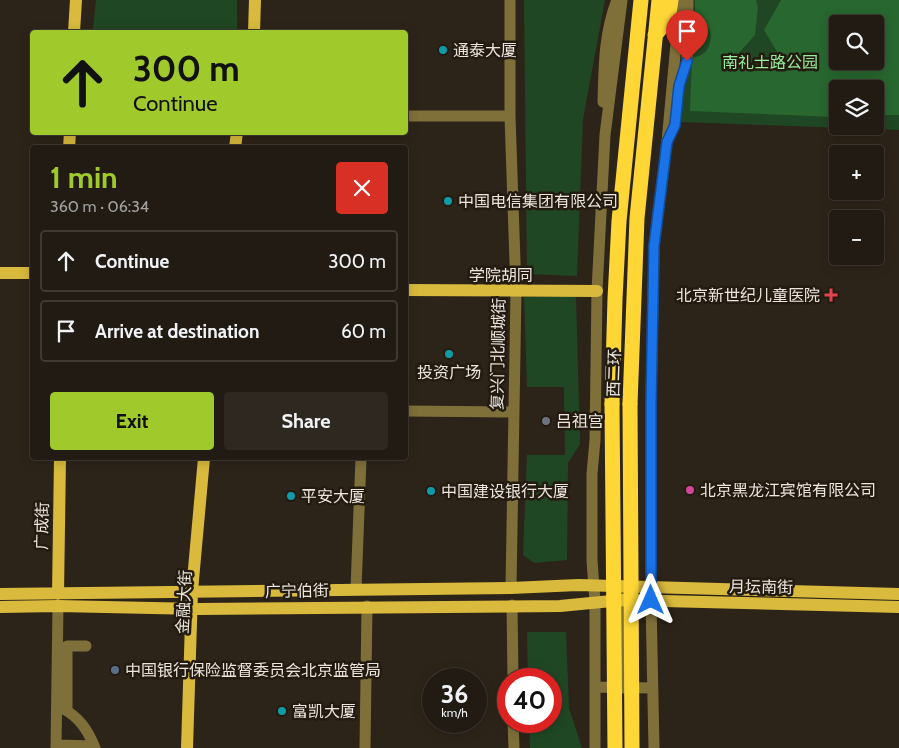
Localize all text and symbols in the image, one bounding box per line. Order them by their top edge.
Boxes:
pin [666,10,708,61]
map controls [829,15,884,265]
button: search [829,15,884,70]
icon: arrive [673,17,701,45]
place label: 通泰大厦 [453,41,517,60]
marker: 通泰大厦 [437,44,449,56]
text: 300 m [133,47,240,90]
icon: ahead [50,50,115,115]
park label: 南礼士路公园 [722,53,818,72]
button: layers [829,80,884,135]
text: Continue [133,90,218,117]
button: + [829,145,884,200]
text: 1 min [50,159,118,196]
button: close [336,162,388,214]
place label: 中国电信集团有限公司 [458,192,618,211]
marker: 中国电信集团有限公司 [442,195,454,207]
text: 360 m · 06:34 [50,197,149,216]
button: − [829,210,884,265]
icon: ahead [52,247,80,275]
text: Continue [95,250,169,273]
text: 300 m [328,250,386,273]
street label: 学院胡同 [469,266,533,285]
place label: 北京新世纪儿童医院 [676,286,820,305]
marker: 北京新世纪儿童医院 [824,288,838,302]
street label: 复兴门北顺城街 [488,298,508,410]
icon: arrive [52,317,80,345]
text: Arrive at destination [95,320,259,343]
text: 60 m [341,320,386,343]
marker: 投资广场 [443,348,455,360]
street label: 西二环 [604,349,624,397]
place label: 投资广场 [417,363,481,382]
button: Exit [50,392,214,450]
button: Share [224,392,388,450]
place label: 吕祖宫 [556,412,604,431]
marker: 吕祖宫 [540,415,552,427]
place label: 北京黑龙江宾馆有限公司 [700,481,876,500]
place label: 中国建设银行大厦 [441,482,569,501]
marker: 北京黑龙江宾馆有限公司 [684,484,696,496]
marker: 中国建设银行大厦 [425,485,437,497]
place label: 平安大厦 [301,487,365,506]
marker: 平安大厦 [285,490,297,502]
street label: 广成街 [32,502,52,550]
street label: 金融大街 [173,570,195,634]
position arrow [624,573,676,625]
street label: 月坛南街 [729,577,793,597]
street label: 广宁伯街 [265,581,329,601]
place label: 中国银行保险监督委员会北京监管局 [125,661,381,680]
marker: 中国银行保险监督委员会北京监管局 [109,664,121,676]
speed limit sign: 40 [497,668,562,733]
text: 36 [441,679,468,709]
place label: 富凯大厦 [292,702,356,721]
marker: 富凯大厦 [276,705,288,717]
text: km/h [441,705,468,720]

